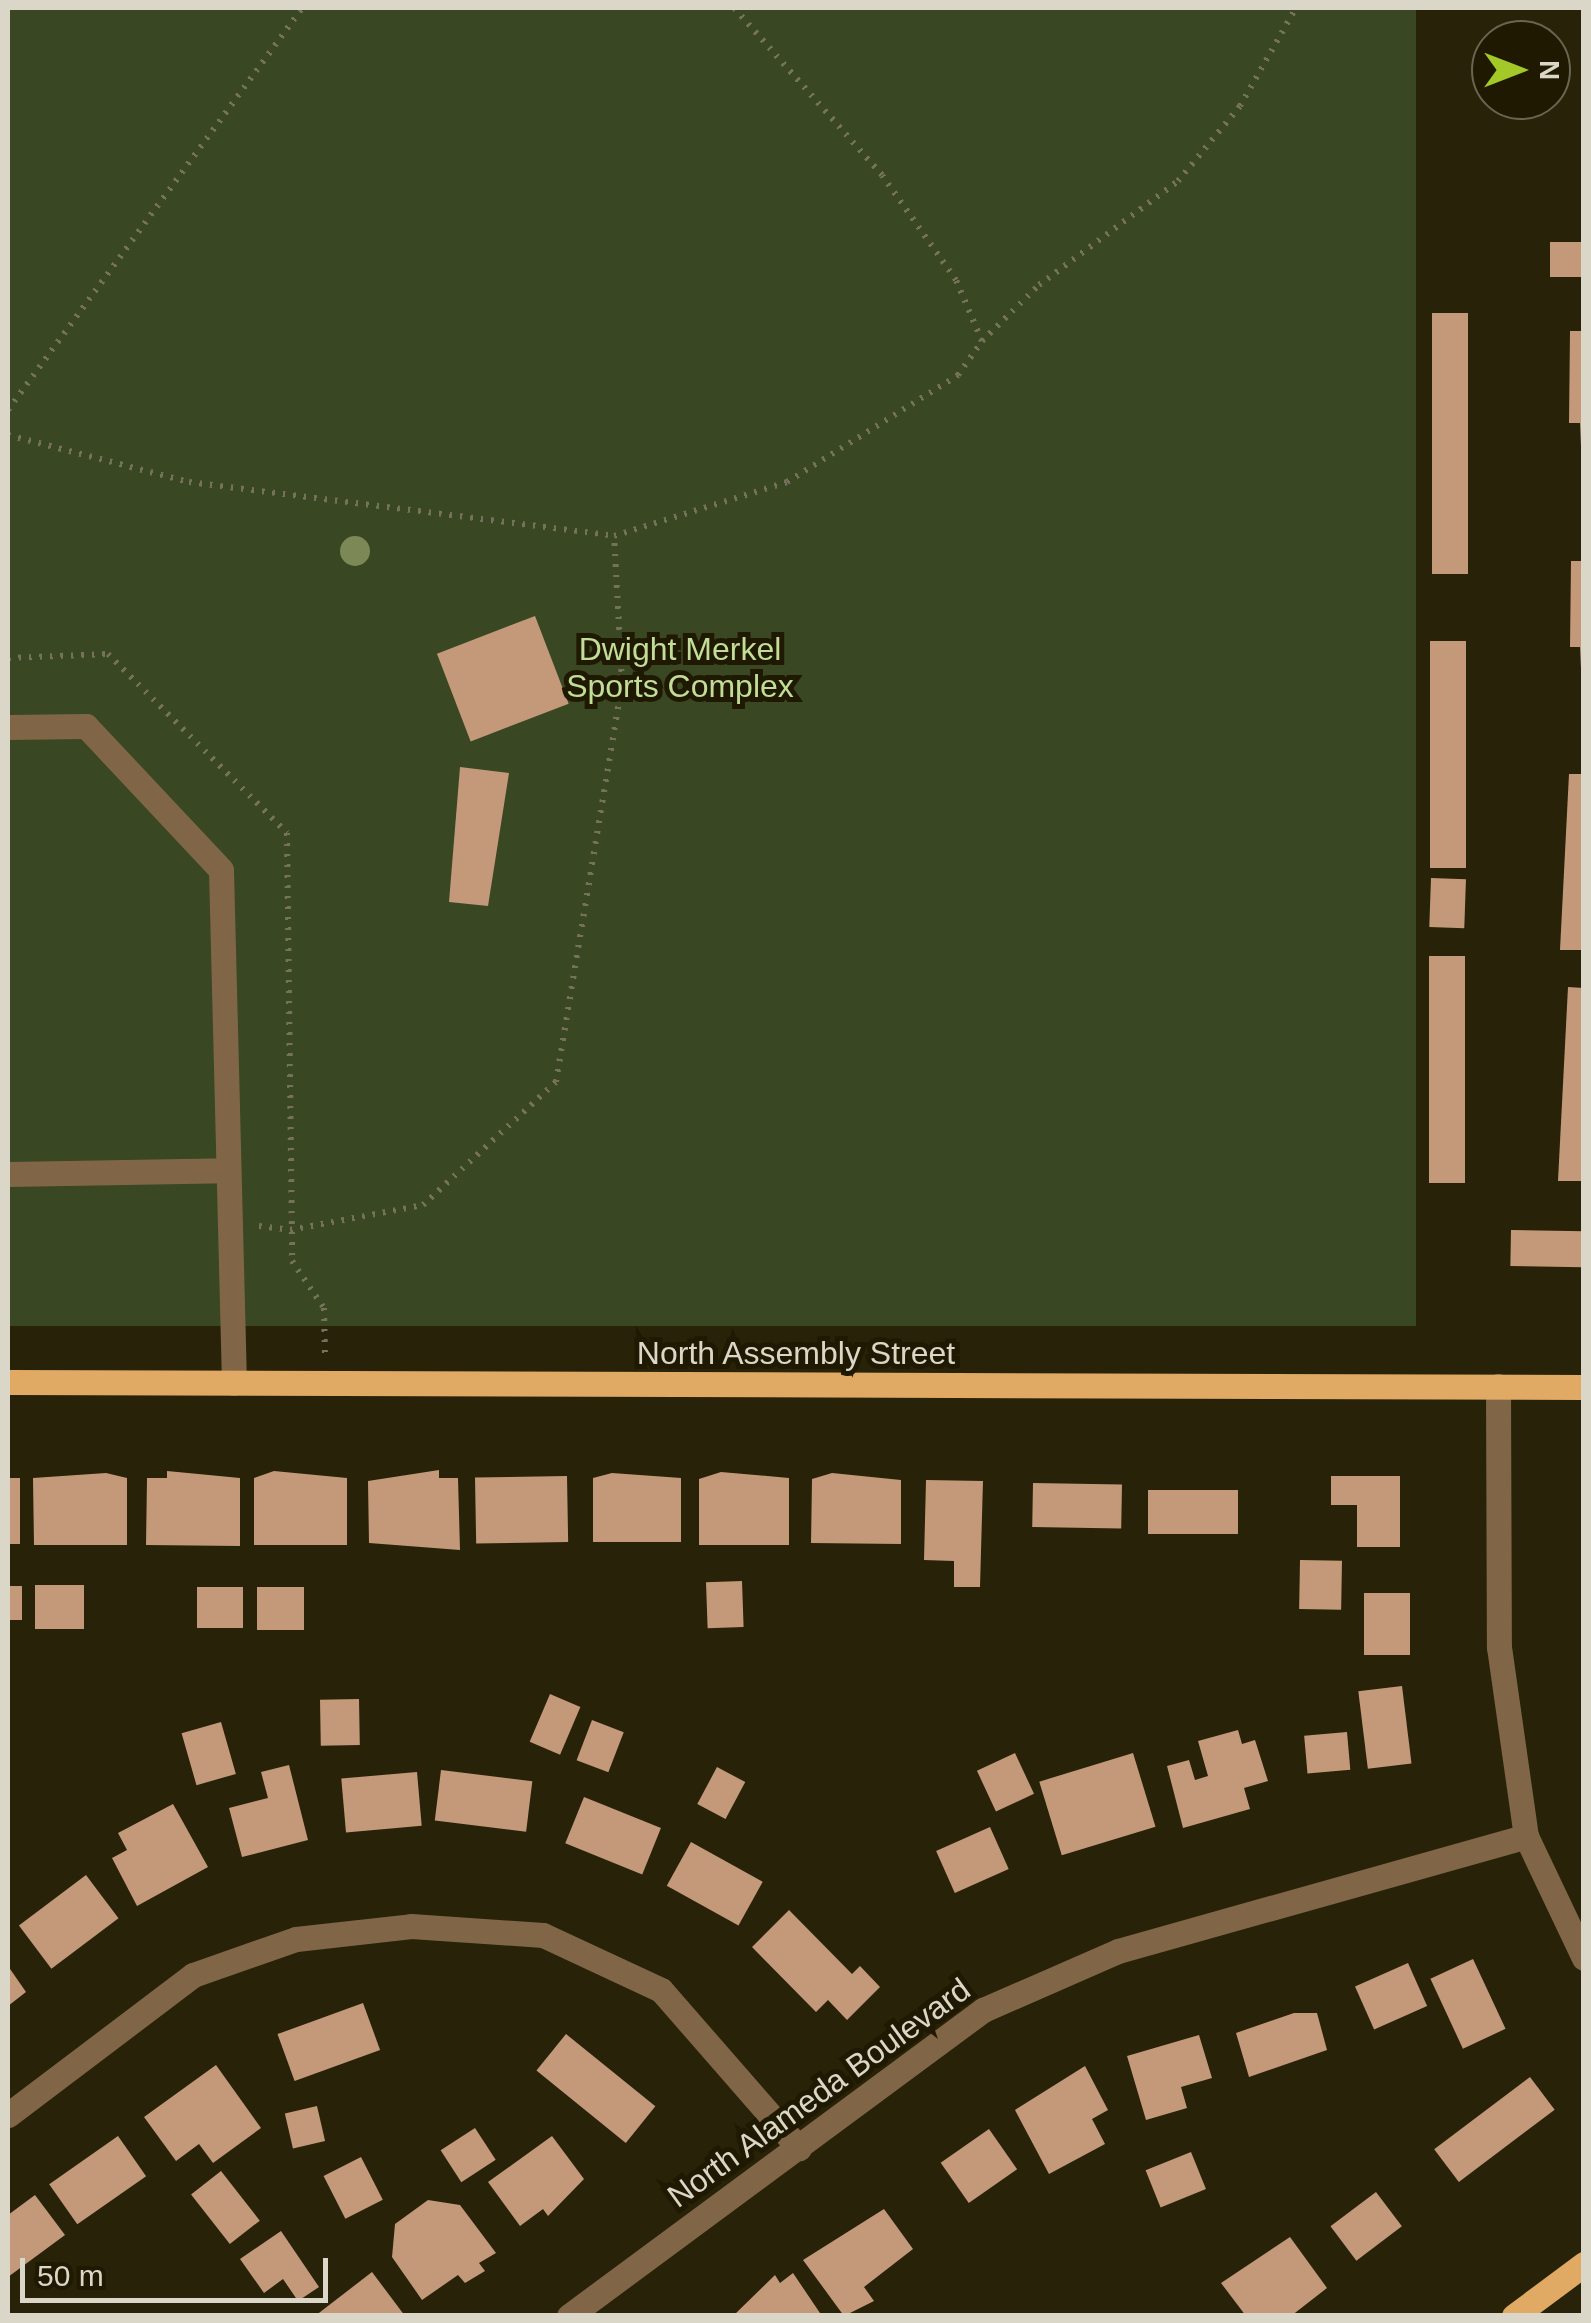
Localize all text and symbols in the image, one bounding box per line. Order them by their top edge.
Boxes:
north arrow [1471,20,1571,120]
text: N [1534,60,1565,80]
park label: Dwight Merkel Sports Complex [566,631,794,706]
street label: North Assembly Street [636,1334,956,1372]
street label: North Alameda Boulevard [659,1970,979,2216]
scale bar [25,2238,332,2300]
text: 50 m [37,2259,104,2292]

